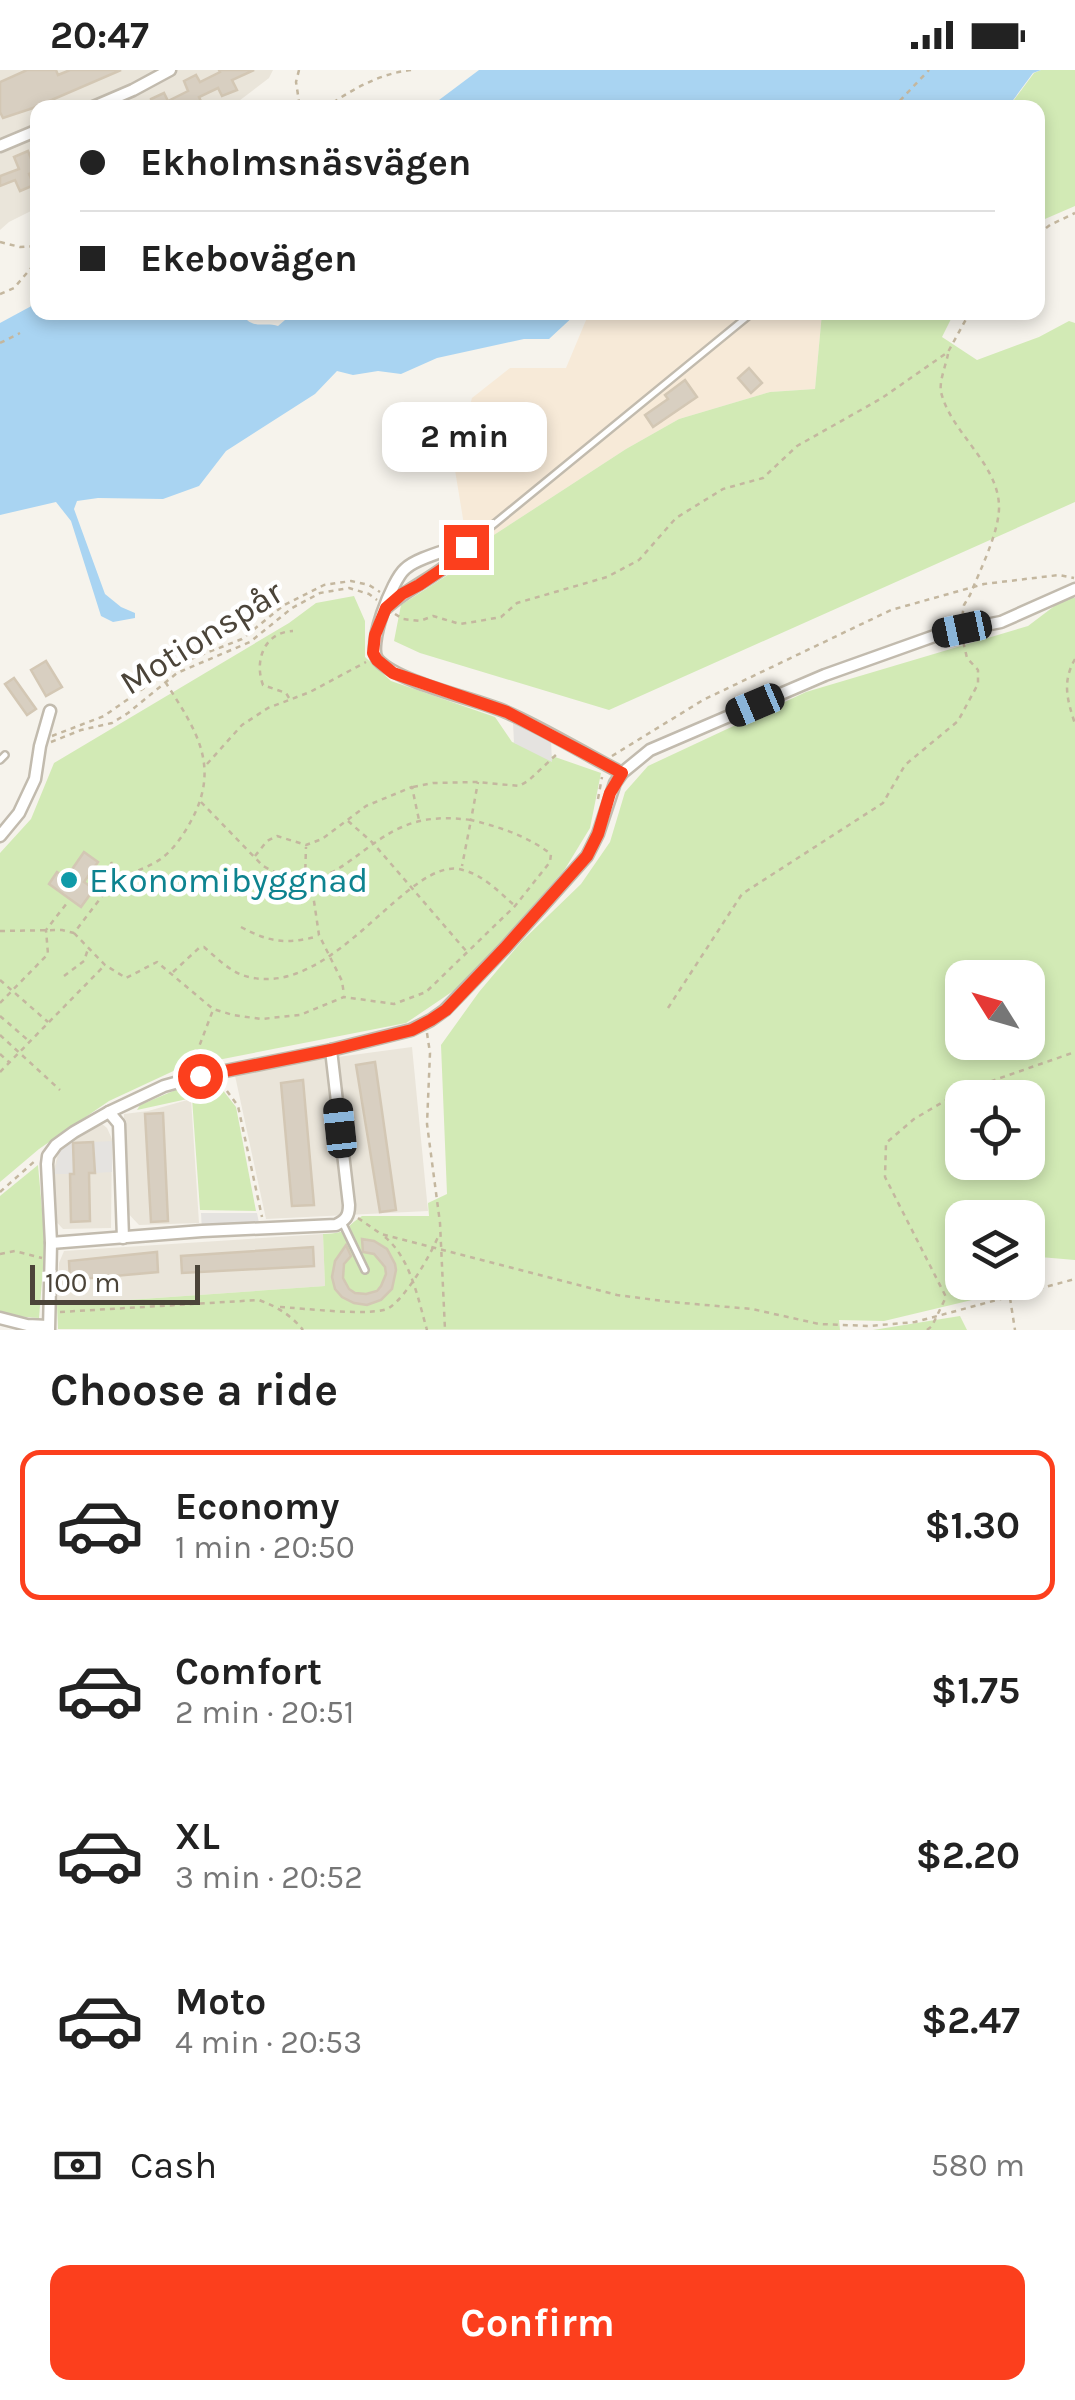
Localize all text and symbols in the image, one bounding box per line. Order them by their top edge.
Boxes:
text: 20:47 [50,13,149,58]
text: Ekholmsnäsvägen [140,140,471,185]
text: Ekebovägen [140,236,358,281]
callout: 2 min [384,402,548,472]
text: 2 min [420,418,509,455]
route end [444,525,489,570]
street label: Motionspår [113,571,290,703]
car [930,608,994,650]
car [722,679,788,731]
place label: Ekonomibyggnad [89,860,368,901]
marker: Ekonomibyggnad [58,869,80,891]
north arrow [945,960,1045,1060]
map controls [945,960,1045,1300]
route start [178,1054,223,1099]
button: locate [945,1080,1045,1180]
car [322,1097,358,1159]
button: layers [945,1200,1045,1300]
scale bar [30,1260,200,1304]
text: 100 m [45,1266,120,1299]
text: Choose a ride [50,1364,338,1416]
icon: car [55,1480,145,1570]
text: Economy [175,1484,339,1529]
text: $1.30 [924,1503,1020,1548]
text: 1 min · 20:50 [175,1529,355,1566]
icon: car [55,1645,145,1735]
text: Comfort [175,1649,322,1694]
text: $1.75 [931,1668,1020,1713]
text: 2 min · 20:51 [175,1694,354,1731]
icon: car [55,1810,145,1900]
text: XL [175,1814,220,1859]
text: $2.20 [916,1833,1020,1878]
text: 3 min · 20:52 [175,1859,363,1896]
icon: car [55,1975,145,2065]
text: Moto [175,1979,266,2024]
text: $2.47 [921,1998,1020,2043]
text: 4 min · 20:53 [175,2024,362,2061]
icon: cash [50,2138,105,2193]
text: Cash [130,2143,217,2188]
text: 580 m [931,2147,1025,2184]
button: Confirm [50,2265,1025,2380]

